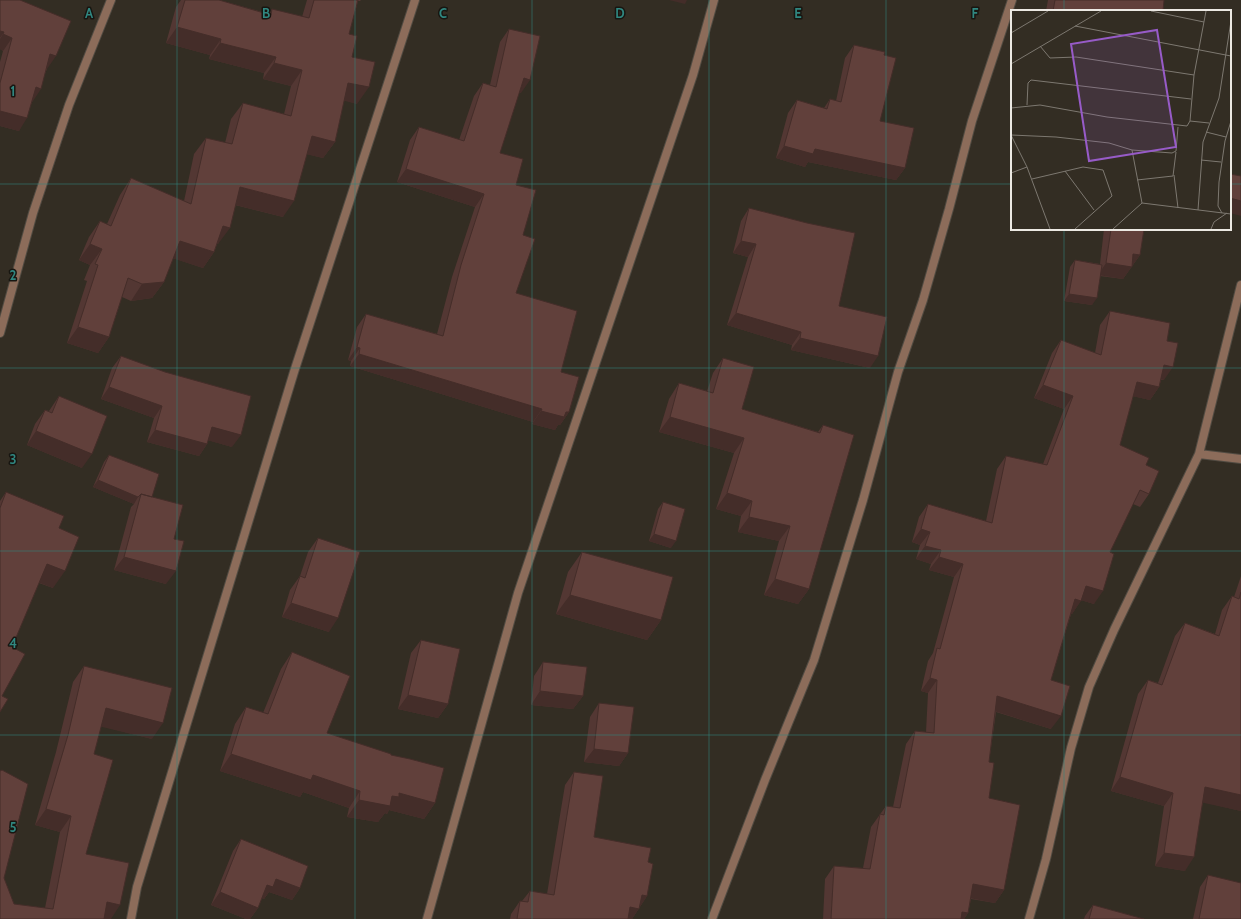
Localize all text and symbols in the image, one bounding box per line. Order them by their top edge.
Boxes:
text: A [85,5,94,21]
text: B [262,5,270,21]
text: C [439,5,447,21]
text: D [615,5,625,21]
text: E [794,5,802,21]
text: F [972,5,979,21]
inset map [1011,10,1231,230]
text: 1 [11,83,15,99]
text: 2 [10,267,17,283]
text: 3 [9,451,17,467]
text: 4 [9,635,17,651]
text: 5 [10,819,17,835]

